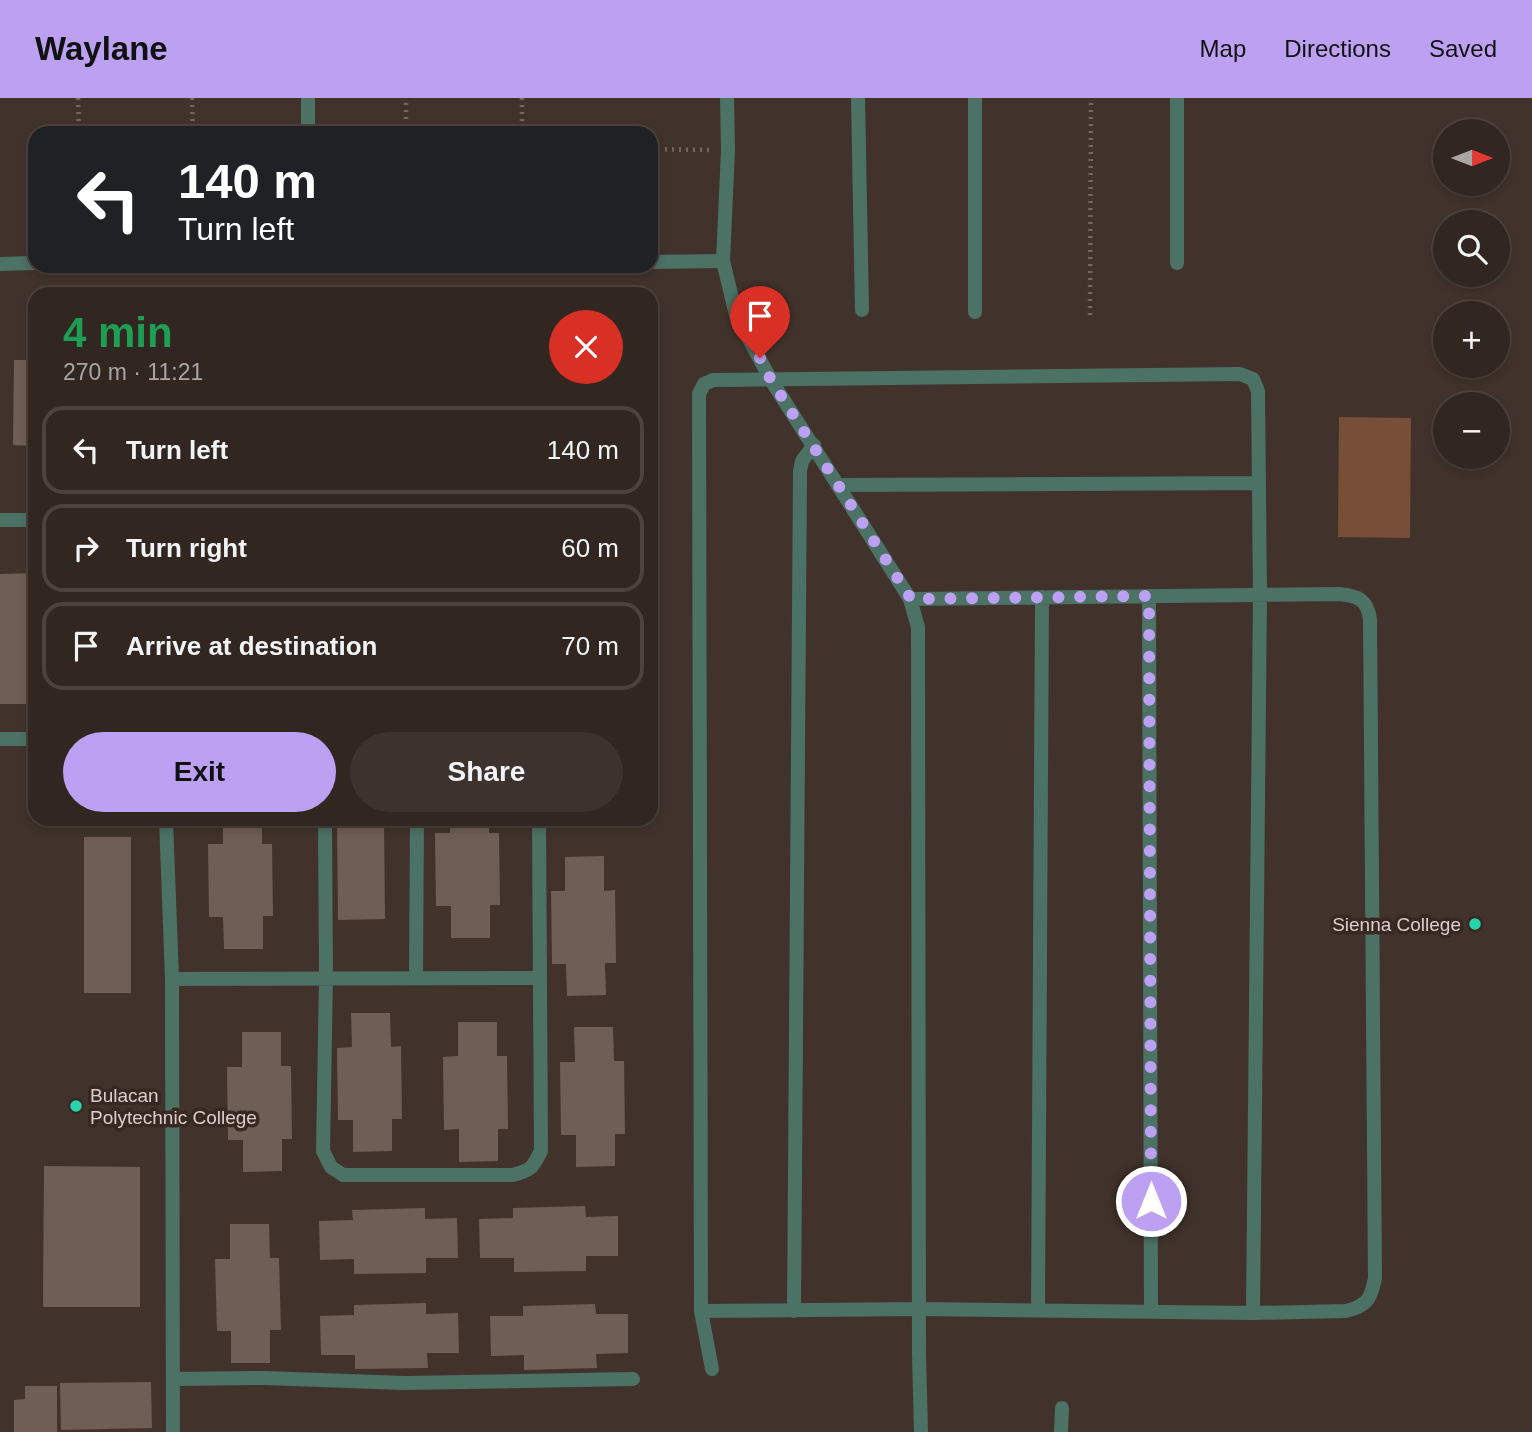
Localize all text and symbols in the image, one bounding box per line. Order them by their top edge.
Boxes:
text: Waylane [35,30,168,67]
text: Map [1200,35,1246,62]
text: Directions [1284,35,1391,62]
text: Saved [1429,35,1497,62]
north arrow [1433,119,1510,196]
map controls [1433,119,1510,469]
icon: left [63,154,154,245]
text: 140 m [178,154,317,208]
button: search [1433,210,1510,287]
text: Turn left [178,211,294,247]
pin [730,286,790,358]
icon: arrive [741,297,779,335]
button: + [1433,301,1510,378]
text: 4 min [63,309,173,356]
button: close [549,310,623,384]
text: 270 m · 11:21 [63,359,203,385]
button: − [1433,392,1510,469]
icon: left [67,431,105,469]
text: Turn left [126,435,228,465]
text: 140 m [547,435,619,465]
icon: right [67,529,105,567]
text: Turn right [126,533,247,563]
text: 60 m [561,533,619,563]
icon: arrive [67,627,105,665]
text: Arrive at destination [126,631,377,661]
text: 70 m [561,631,619,661]
button: Exit [63,732,336,812]
button: Share [350,732,623,812]
place label: Sienna College [1332,914,1461,935]
marker: Sienna College [1467,916,1483,932]
place label: Bulacan Polytechnic College [90,1085,257,1128]
marker: Bulacan Polytechnic College [68,1098,84,1114]
position arrow [1114,1164,1188,1238]

